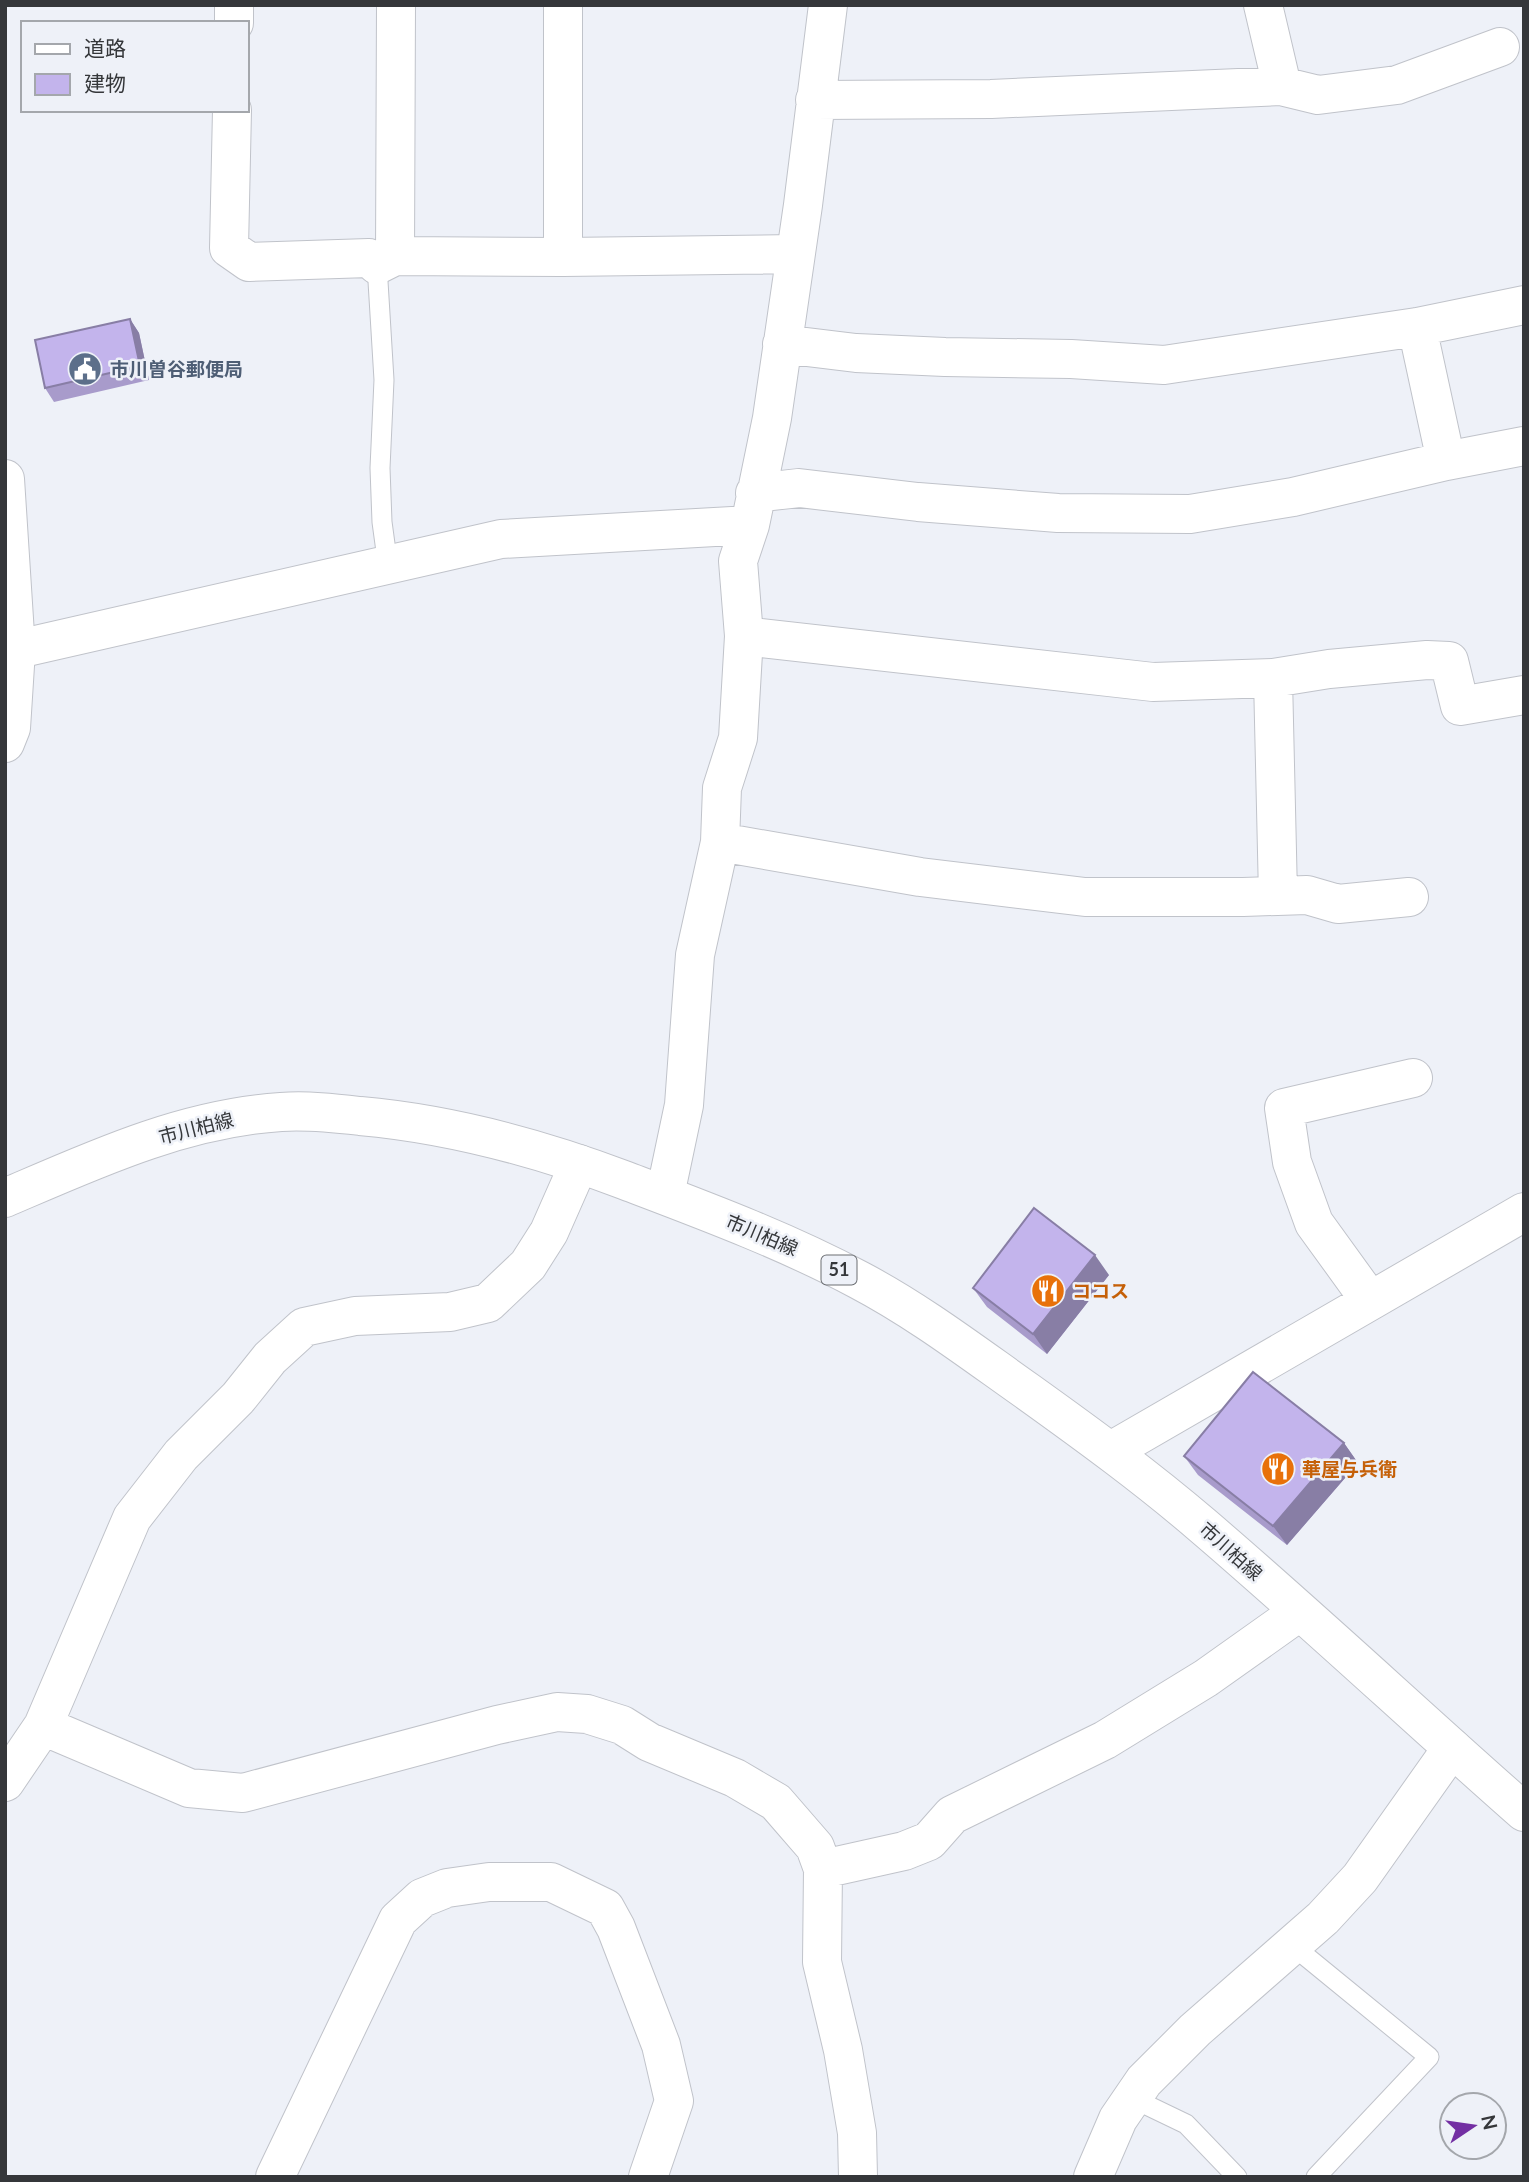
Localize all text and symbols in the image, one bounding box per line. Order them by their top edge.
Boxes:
legend [21,21,248,112]
text: 道路 [84,35,126,60]
text: 建物 [84,70,126,95]
public building icon: 市川曽谷郵便局 [66,350,104,388]
place label: 市川曽谷郵便局 [110,357,243,380]
street label: 市川柏線 [156,1107,236,1148]
street label: 市川柏線 [723,1209,802,1260]
road number: 51 [822,1255,856,1284]
restaurant icon: ココス [1029,1272,1067,1310]
place label: ココス [1072,1279,1129,1302]
restaurant icon: 華屋与兵衛 [1259,1450,1297,1488]
place label: 華屋与兵衛 [1302,1457,1397,1480]
street label: 市川柏線 [1195,1517,1267,1585]
north arrow [1438,2091,1508,2161]
text: N [1477,2112,1503,2132]

